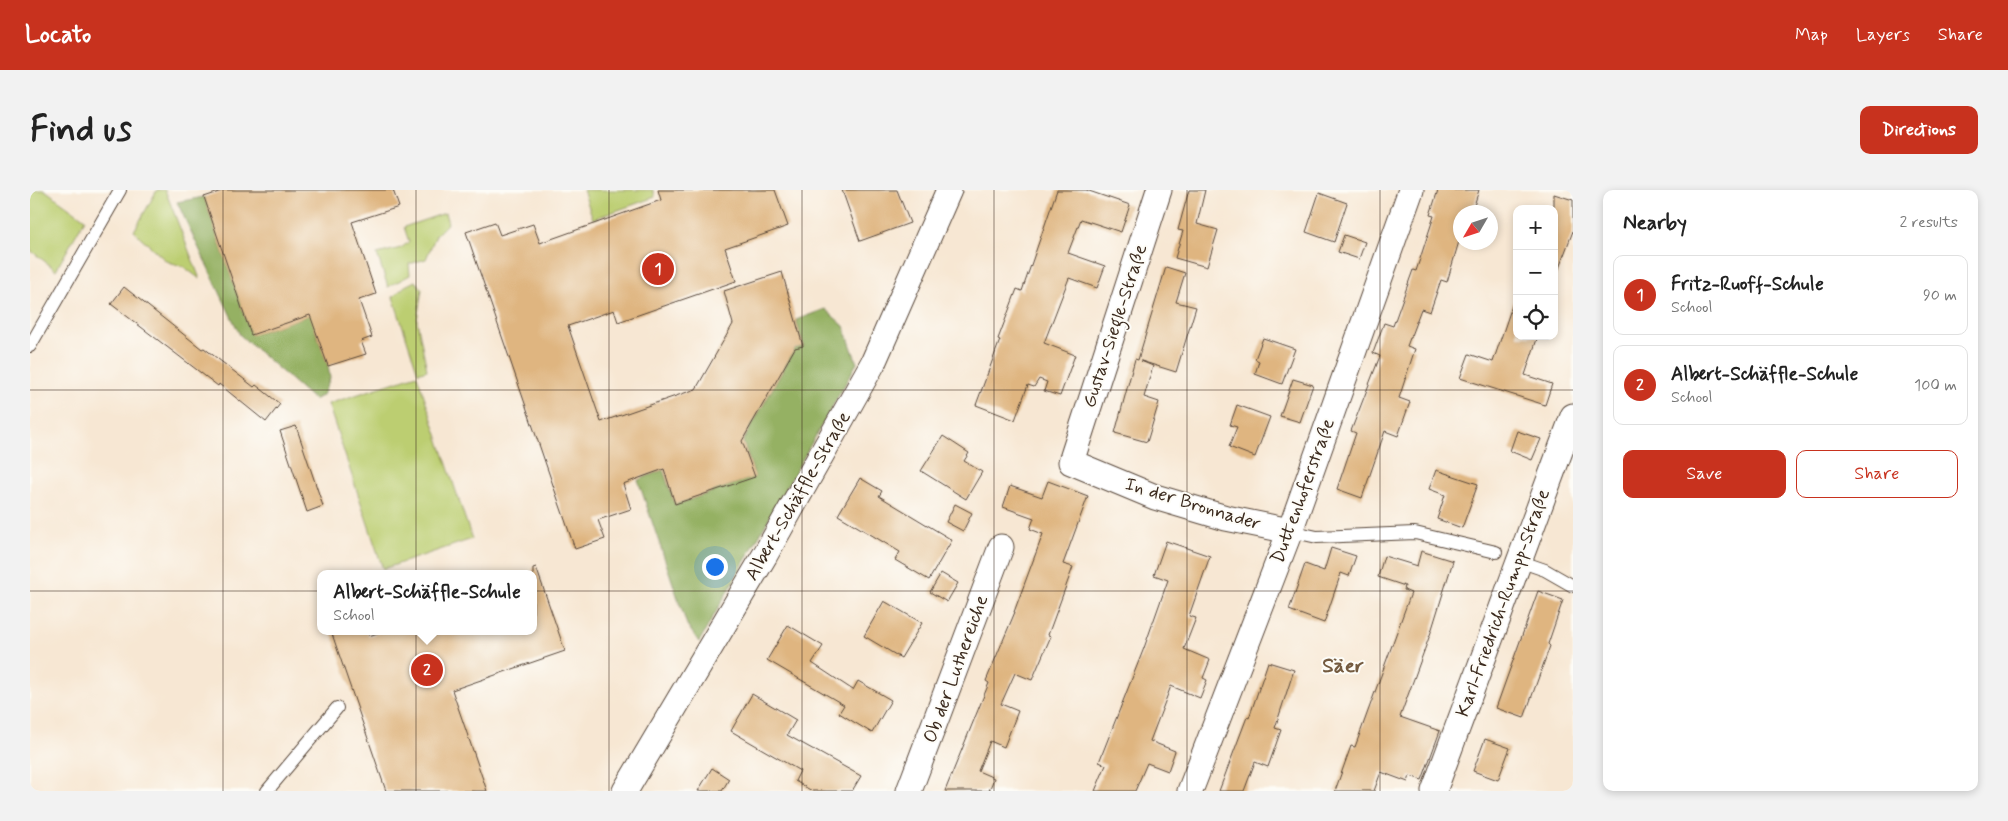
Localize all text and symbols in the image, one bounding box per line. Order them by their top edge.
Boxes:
text: Locato [25,20,91,51]
text: Map [1795,23,1828,47]
text: Layers [1856,23,1910,47]
text: Share [1938,23,1983,47]
button: Directions [1860,106,1978,154]
text: Find us [30,107,132,153]
north arrow [1453,205,1498,250]
map controls [1513,205,1558,340]
button: + [1513,205,1558,250]
text: Nearby [1623,209,1687,237]
text: 2 results [1900,212,1958,233]
street label: Gustav-Siegle-Straße [1077,241,1156,412]
pin: 1 [642,250,674,288]
button: − [1513,250,1558,295]
text: Fritz-Ruoff-Schule [1671,272,1824,297]
text: 1 [1636,285,1644,306]
text: 90 m [1923,285,1957,306]
button: locate [1513,295,1558,340]
text: School [1671,297,1712,318]
text: Albert-Schäffle-Schule [1671,362,1858,387]
text: 2 [1636,375,1644,396]
text: 100 m [1914,375,1957,396]
text: School [1671,387,1712,408]
street label: Albert-Schäffle-Straße [739,407,857,585]
street label: Duttenhoferstraße [1265,415,1341,567]
button: Save [1623,450,1786,498]
button: Share [1796,450,1958,498]
street label: In der Bronnader [1122,471,1264,537]
street label: Karl-Friedrich-Rumpp-Straße [1450,486,1556,720]
your location [702,554,728,580]
popup [317,570,537,635]
text: Albert-Schäffle-Schule [333,580,521,605]
street label: Ob der Luthereiche [918,592,994,746]
text: School [333,605,375,626]
pin: 2 [411,651,443,689]
district label: Säer [1322,652,1364,680]

